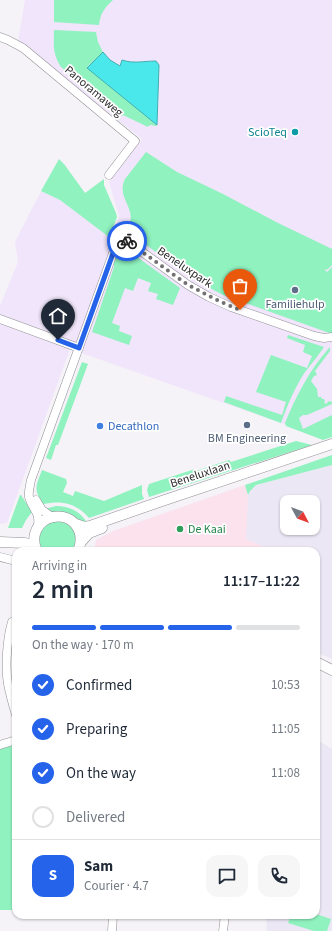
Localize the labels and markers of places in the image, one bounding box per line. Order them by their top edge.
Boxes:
place label: ScioTeq [248,124,287,141]
marker: ScioTeq [290,127,300,137]
pin [223,269,257,310]
marker: Familiehulp [290,285,300,295]
place label: Familiehulp [265,296,325,313]
pin [41,299,75,340]
place label: Decathlon [108,418,159,435]
marker: BM Engineering [242,420,252,430]
marker: Decathlon [95,421,105,431]
place label: BM Engineering [208,430,286,447]
place label: De Kaai [188,521,226,538]
marker: De Kaai [175,524,185,534]

